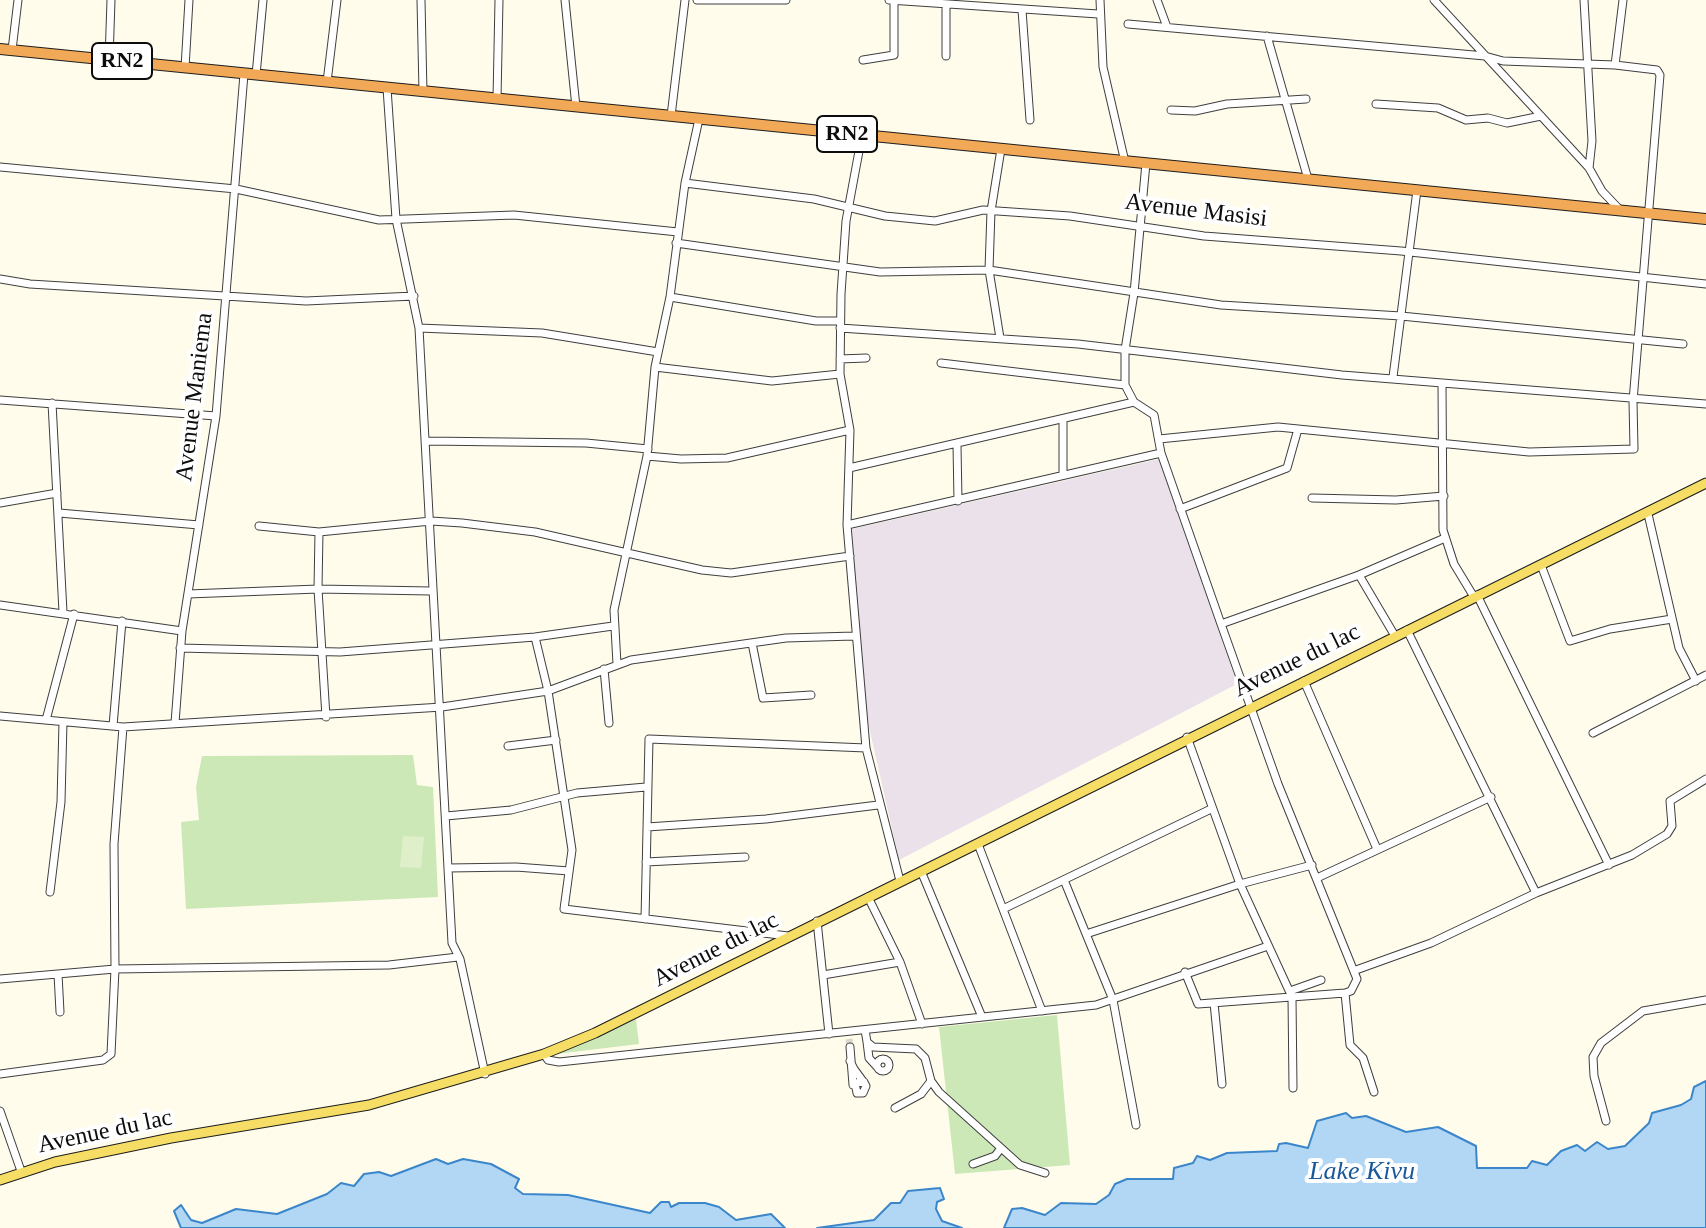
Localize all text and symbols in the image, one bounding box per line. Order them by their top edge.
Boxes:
road number: RN2 [92,43,152,79]
road number: RN2 [817,116,877,152]
street label: Avenue Masisi [1123,188,1269,234]
street label: Avenue Maniema [170,311,220,483]
street label: Avenue du lac [1229,618,1365,704]
street label: Avenue du lac [649,906,783,994]
street label: Avenue du lac [35,1104,175,1160]
water label: Lake Kivu [1309,1156,1415,1188]

